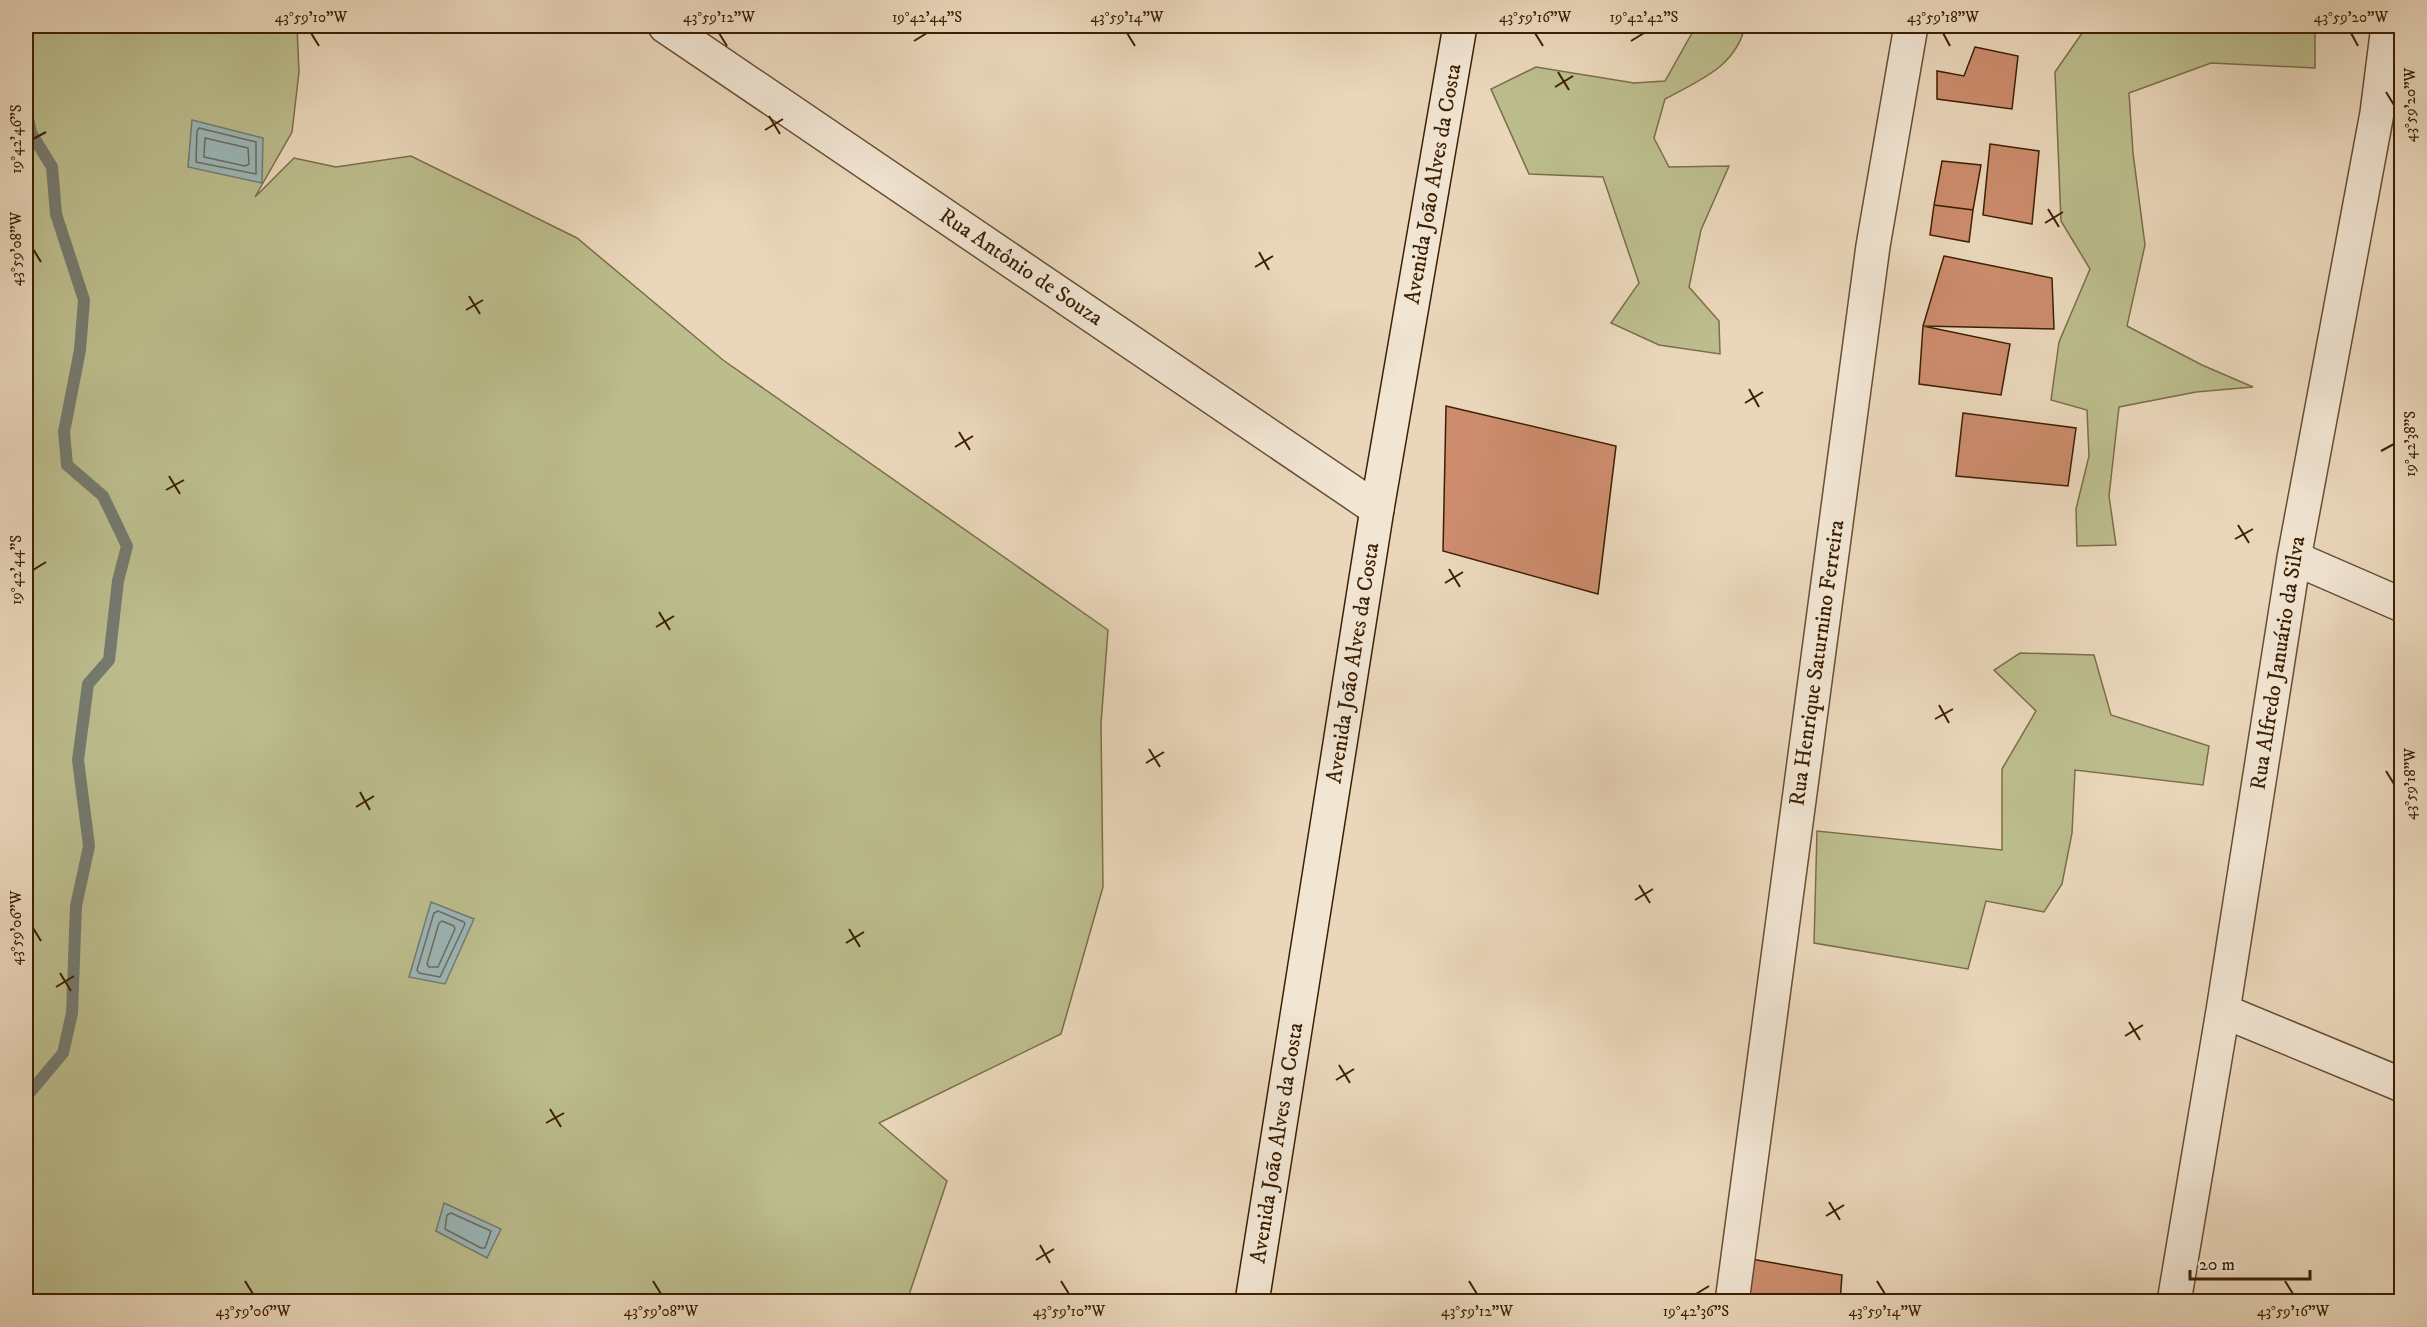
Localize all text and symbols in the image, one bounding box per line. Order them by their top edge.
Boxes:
text: 43°59'10"W [275,8,348,27]
text: 43°59'12"W [683,8,755,27]
text: 19°42'44"S [892,8,962,27]
text: 43°59'14"W [1090,8,1164,27]
text: 43°59'16"W [1499,8,1571,27]
text: 19°42'42"S [1610,8,1679,27]
text: 43°59'18"W [1907,8,1979,27]
text: 43°59'20"W [2314,8,2388,27]
street label: Avenida João Alves da Costa [1399,61,1468,306]
text: 43°59'20"W [2401,68,2420,142]
text: 19°42'46"S [7,104,26,174]
street label: Rua Antônio de Souza [934,202,1109,332]
text: 43°59'08"W [7,211,26,286]
text: 19°42'38"S [2401,411,2420,477]
street label: Rua Henrique Saturnino Ferreira [1784,518,1851,808]
street label: Rua Alfredo Januário da Silva [2245,534,2312,792]
text: 19°42'44"S [7,535,26,605]
street label: Avenida João Alves da Costa [1321,540,1385,785]
text: 43°59'18"W [2401,748,2420,820]
text: 43°59'06"W [7,890,26,965]
street label: Avenida João Alves da Costa [1245,1020,1309,1265]
scale bar [2190,1243,2310,1281]
text: 20 m [2199,1254,2235,1276]
text: 43°59'06"W [216,1302,291,1321]
text: 43°59'08"W [624,1302,699,1321]
text: 43°59'10"W [1033,1302,1106,1321]
text: 43°59'12"W [1441,1302,1513,1321]
text: 19°42'36"S [1663,1302,1729,1321]
text: 43°59'14"W [1848,1302,1922,1321]
text: 43°59'16"W [2257,1302,2329,1321]

